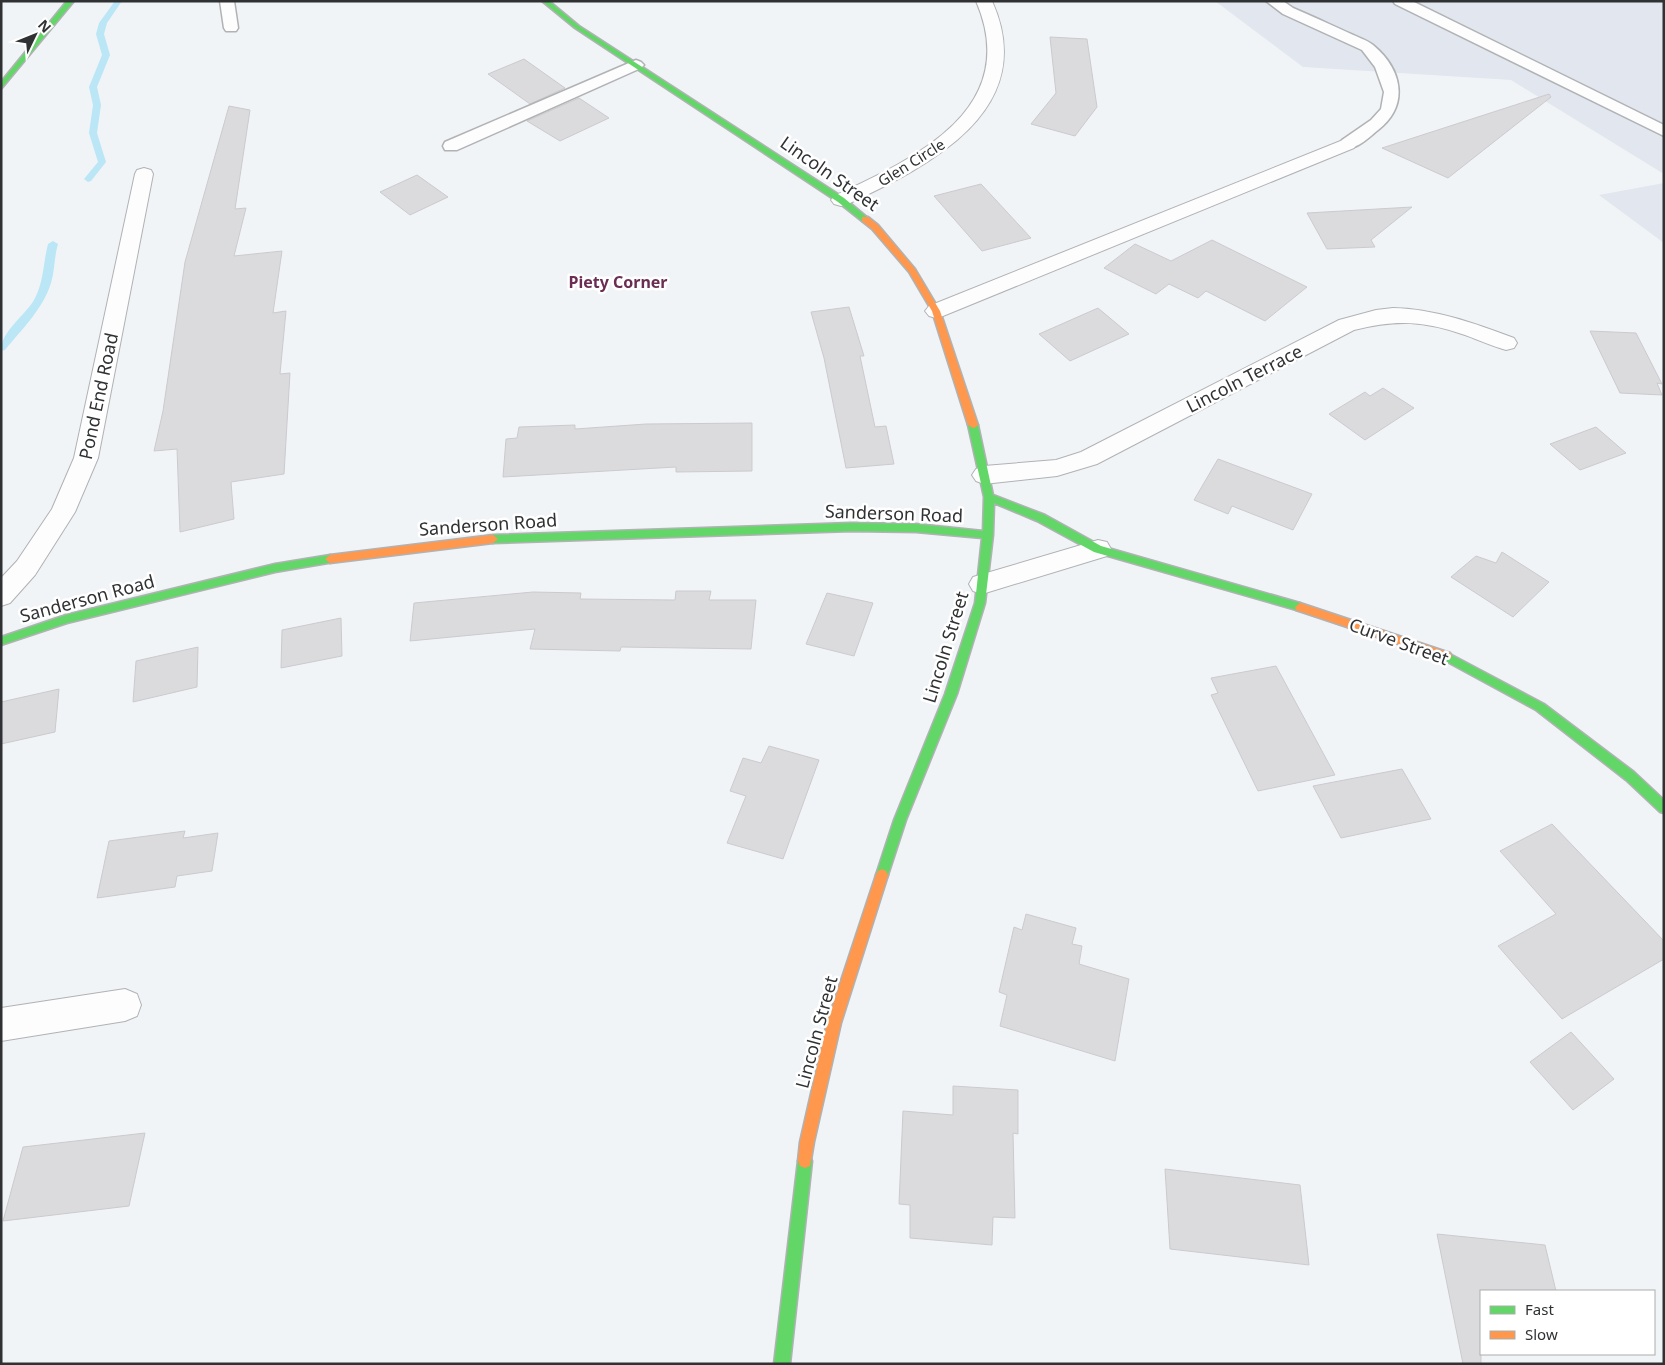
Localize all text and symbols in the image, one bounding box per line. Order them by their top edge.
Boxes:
north arrow [10,10,60,60]
text: N [34,15,56,36]
street label: Lincoln Street [776,130,885,216]
street label: Glen Circle [874,134,948,190]
district label: Piety Corner [568,271,668,293]
street label: Pond End Road [73,331,123,461]
street label: Lincoln Terrace [1182,338,1306,418]
street label: Sanderson Road [824,499,964,527]
street label: Sanderson Road [418,507,558,541]
street label: Sanderson Road [17,569,157,627]
street label: Lincoln Street [917,588,973,706]
street label: Curve Street [1346,612,1453,670]
street label: Lincoln Street [789,973,843,1091]
legend [1480,1290,1655,1355]
text: Fast [1525,1299,1554,1319]
text: Slow [1525,1324,1558,1344]

